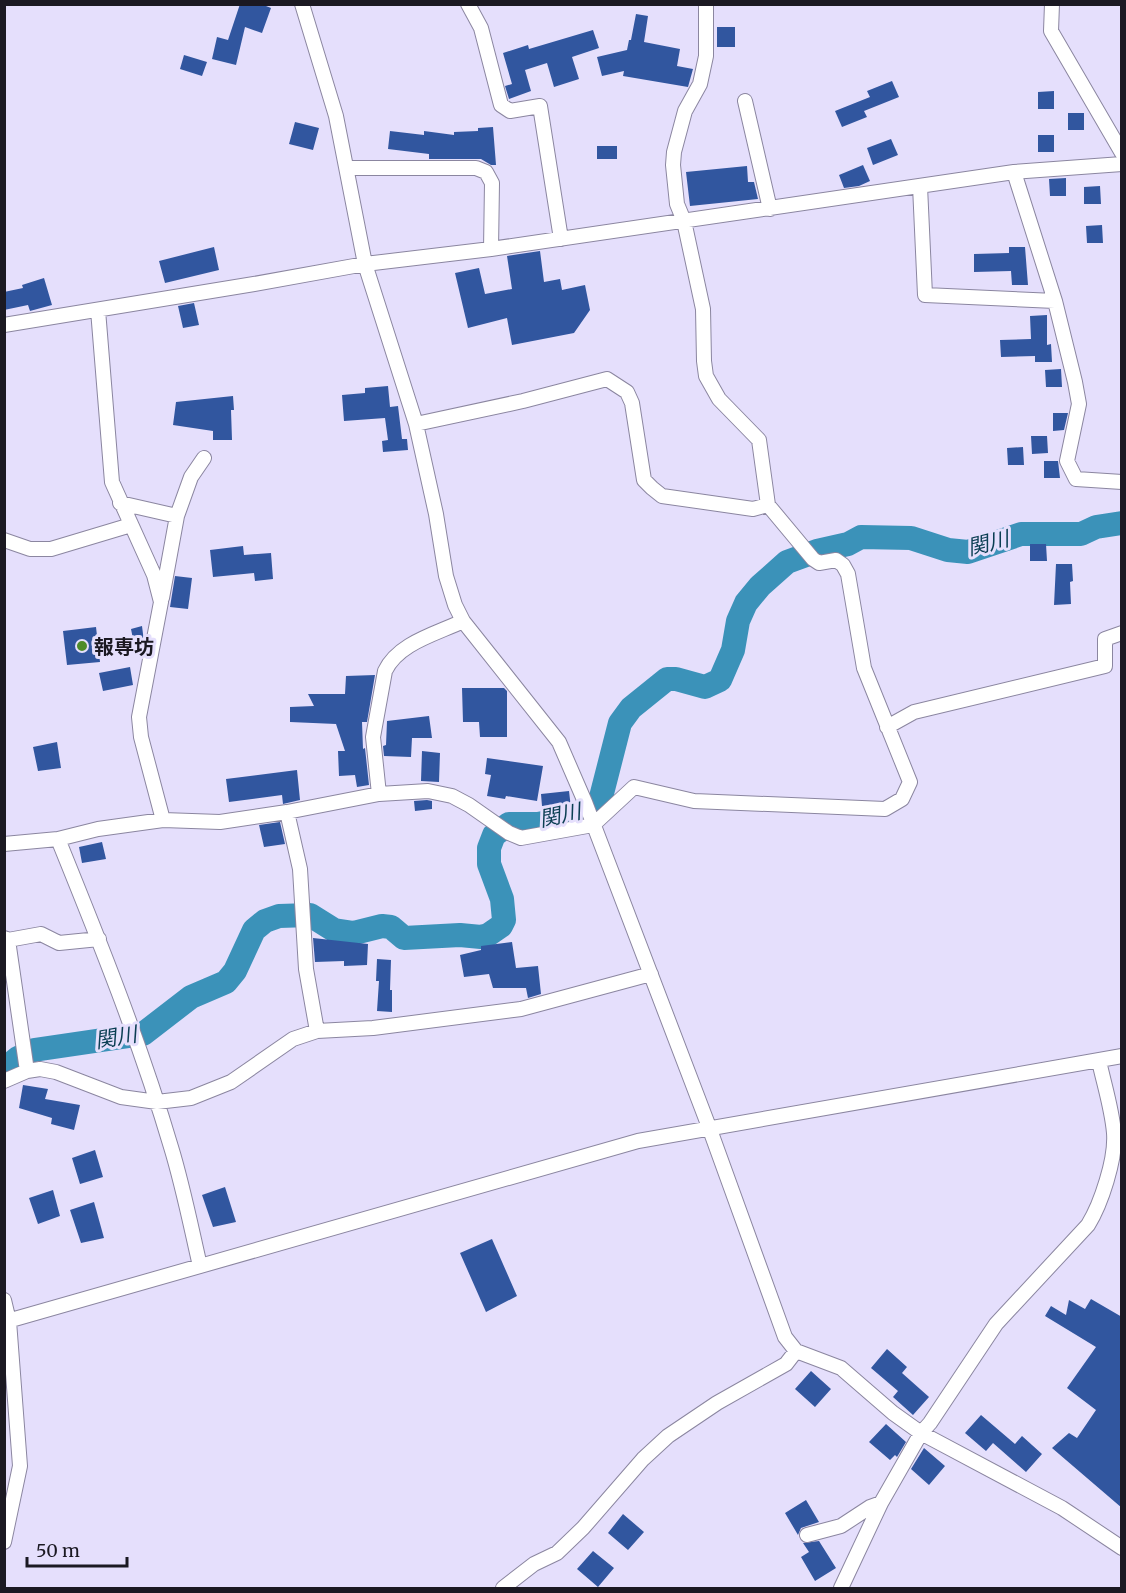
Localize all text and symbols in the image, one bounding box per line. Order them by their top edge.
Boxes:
water label: 関川 [964,524,1014,561]
place label: 報専坊 [94,634,154,659]
marker: 報専坊 [75,639,89,653]
water label: 関川 [537,797,585,833]
water label: 関川 [93,1020,141,1054]
scale bar [27,1530,128,1568]
text: 50 m [36,1539,80,1562]

